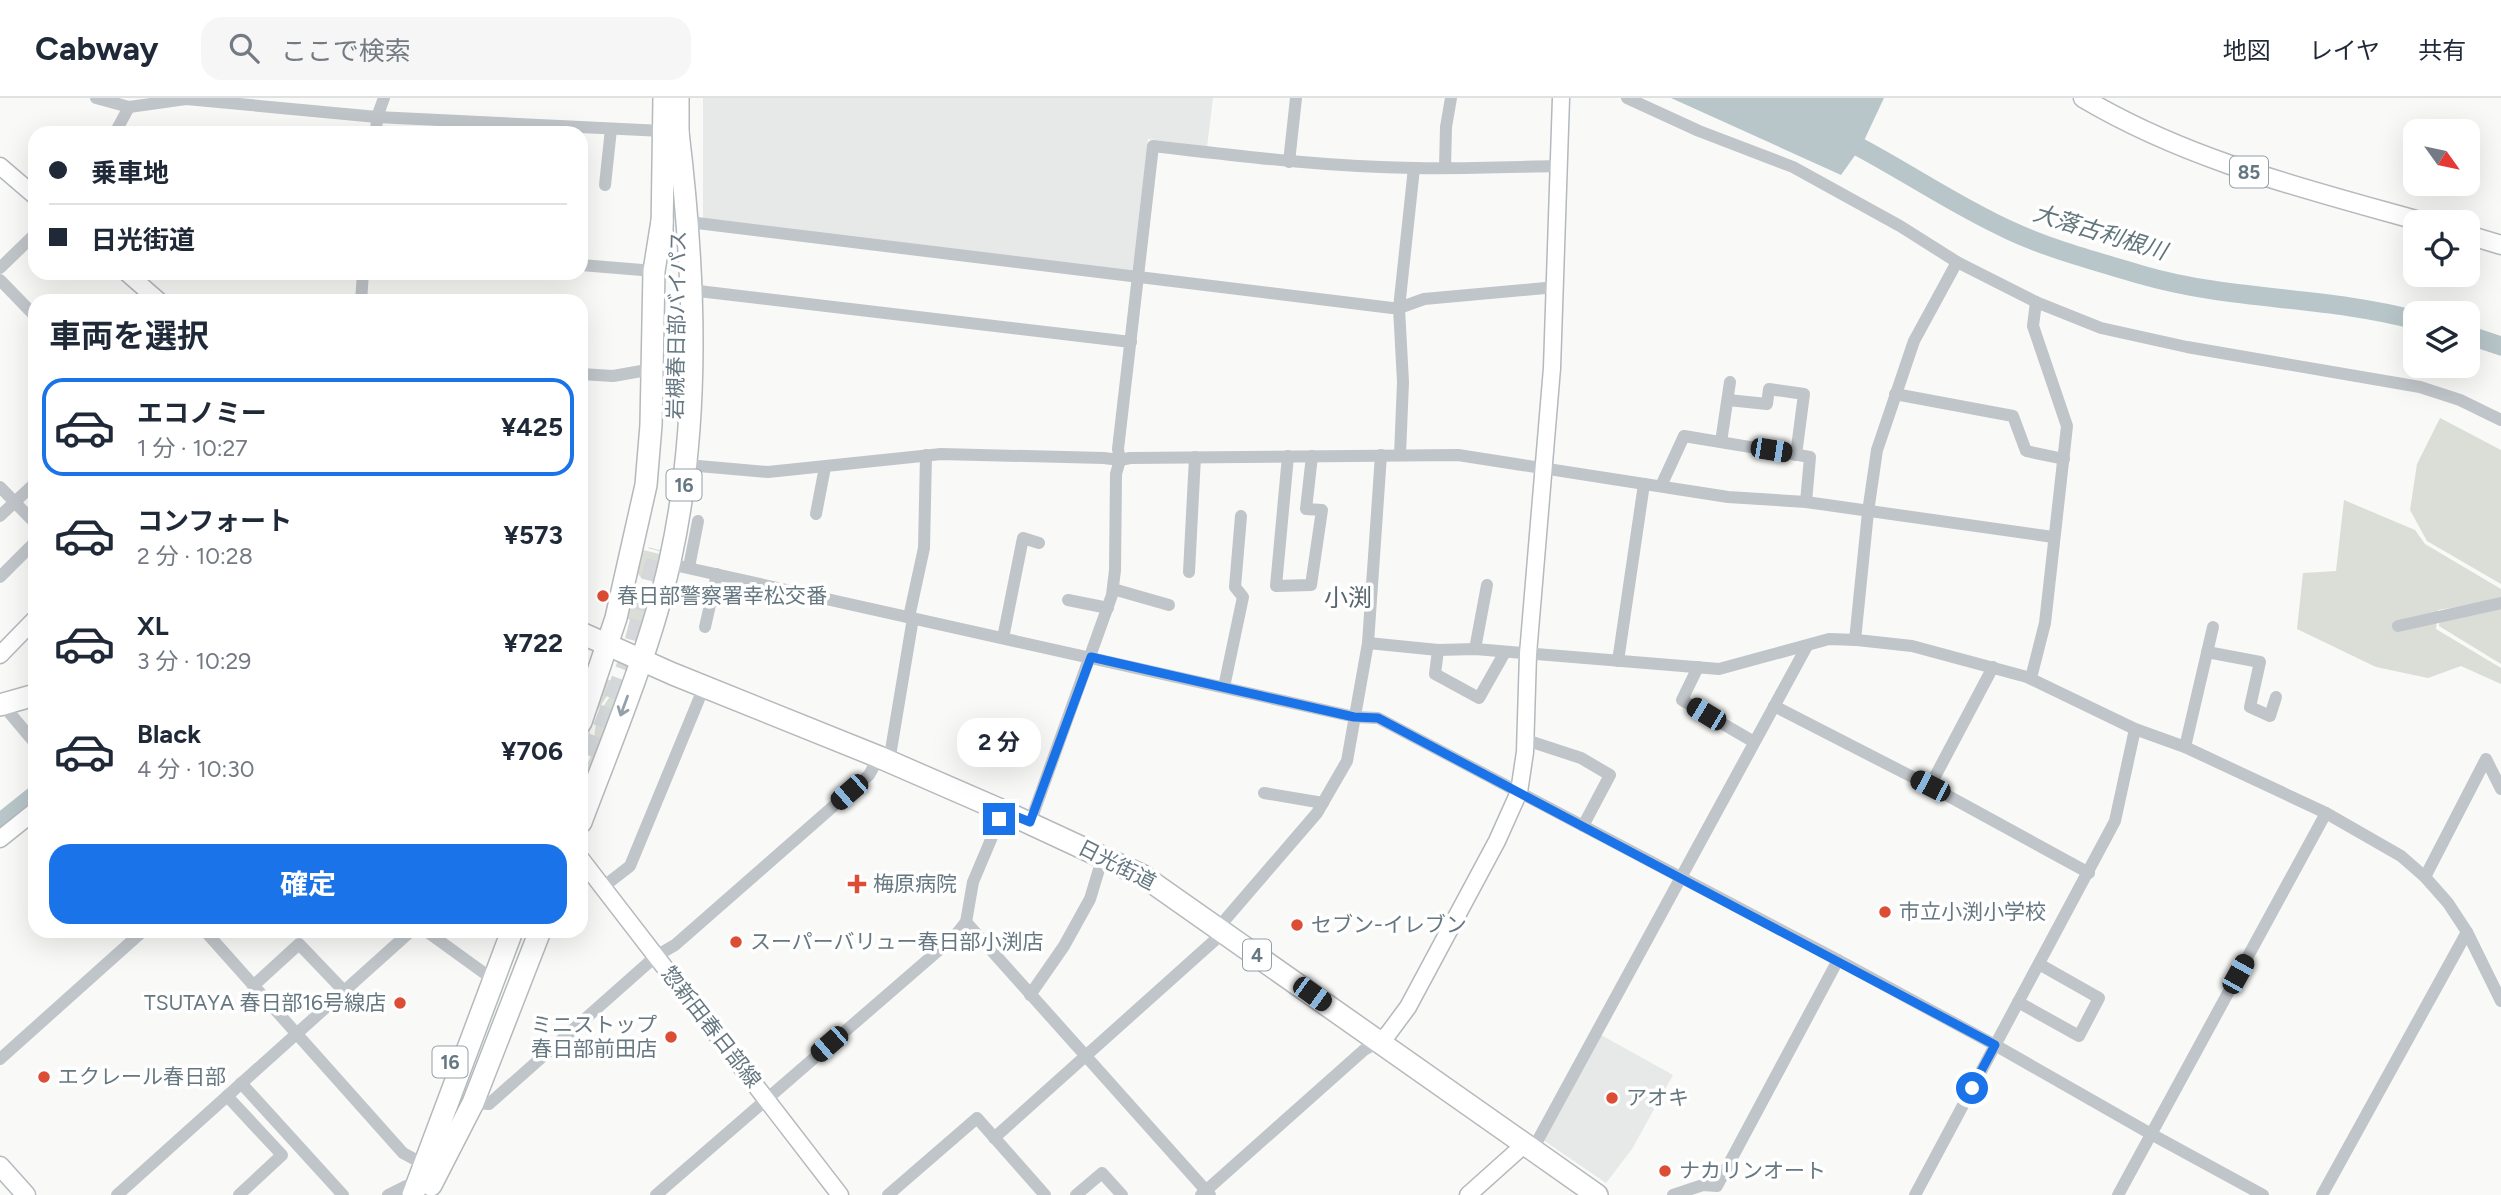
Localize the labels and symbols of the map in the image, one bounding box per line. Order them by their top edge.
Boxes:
north arrow [2403,119,2480,196]
road number: 85 [2230,156,2268,188]
water label: 大落古利根川 [2030,198,2173,266]
street label: 岩槻春日部バイパス [662,230,691,419]
car [1749,436,1794,464]
road number: 16 [666,470,702,500]
place label: 春日部警察署幸松交番 [617,583,827,608]
district label: 小渕 [1324,583,1372,612]
marker: 春日部警察署幸松交番 [595,588,611,604]
one-way arrow [617,694,630,716]
car [1683,694,1730,734]
callout: 2 分 [957,718,1041,766]
car [1907,767,1954,805]
car [827,770,872,814]
route end [983,803,1015,835]
street label: 日光街道 [1074,834,1160,895]
place label: 梅原病院 [873,871,957,896]
marker: 梅原病院 [847,874,867,894]
place label: 市立小渕小学校 [1899,899,2046,924]
marker: 市立小渕小学校 [1877,904,1893,920]
place label: セブン-イレブン [1311,912,1467,937]
marker: セブン-イレブン [1289,917,1305,933]
place label: スーパーバリュー春日部小渕店 [750,929,1044,954]
marker: スーパーバリュー春日部小渕店 [728,934,744,950]
road number: 4 [1243,940,1271,970]
car [2219,951,2258,997]
street label: 惣新田春日部線 [656,961,766,1092]
car [1289,973,1336,1015]
place label: TSUTAYA 春日部16号線店 [144,990,386,1015]
marker: TSUTAYA 春日部16号線店 [392,995,408,1011]
place label: ミニストップ 春日部前田店 [531,1012,657,1061]
car [807,1022,852,1066]
marker: ミニストップ 春日部前田店 [663,1029,679,1045]
road number: 16 [433,1046,468,1078]
place label: エクレール春日部 [58,1064,226,1089]
marker: エクレール春日部 [36,1069,52,1085]
route start [1956,1072,1988,1104]
place label: アオキ [1626,1085,1689,1110]
marker: アオキ [1604,1090,1620,1106]
place label: ナカリンオート [1679,1158,1826,1183]
marker: ナカリンオート [1657,1163,1673,1179]

